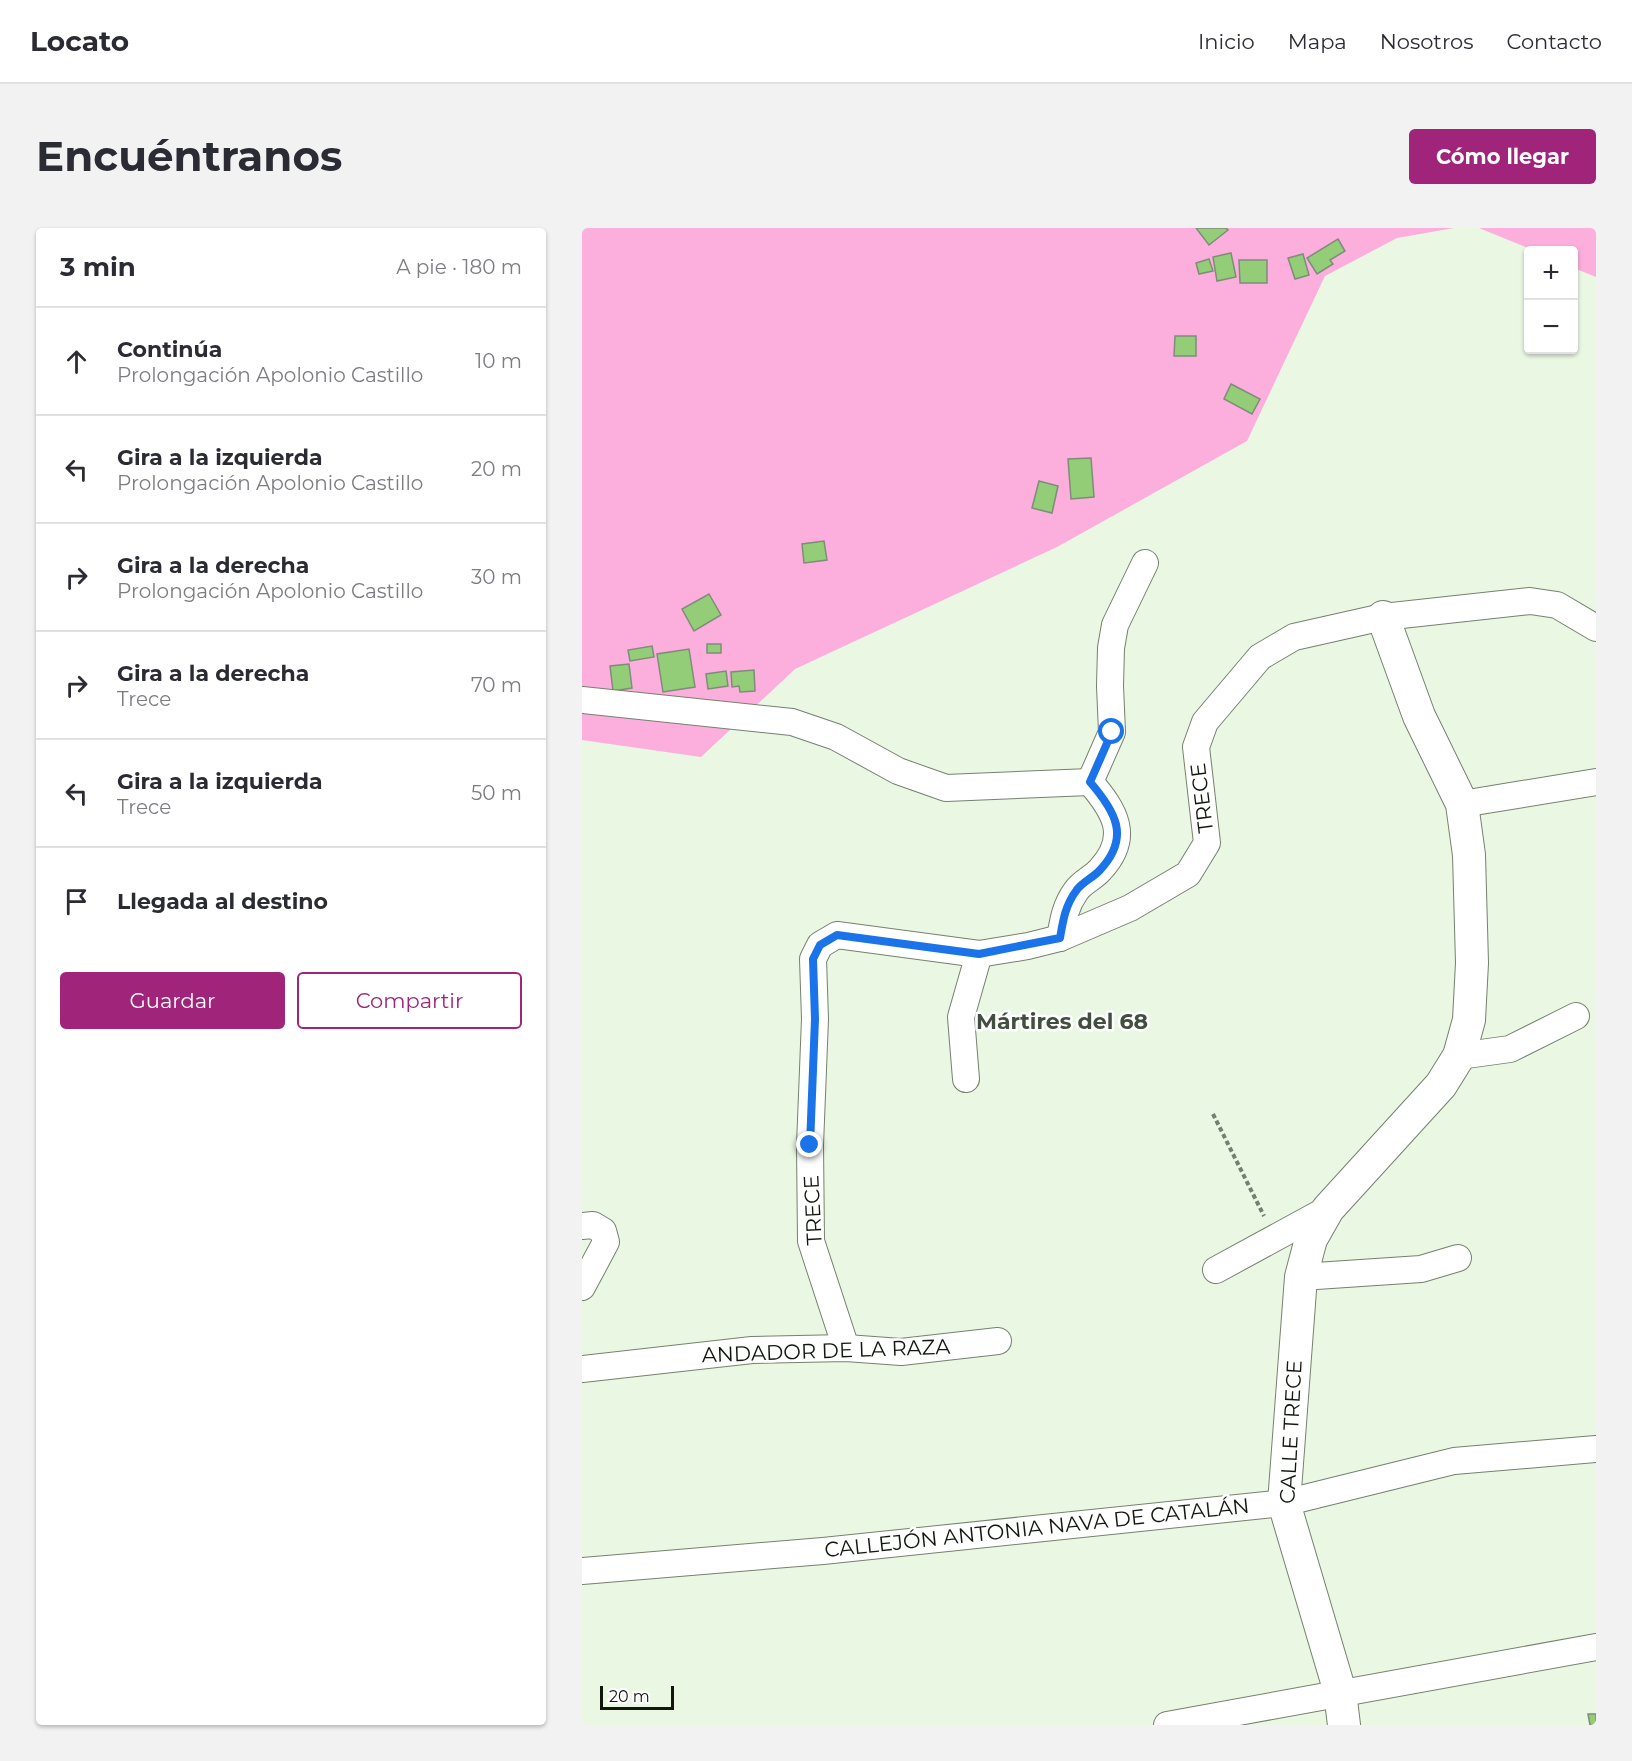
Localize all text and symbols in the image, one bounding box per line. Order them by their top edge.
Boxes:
text: Locato [30,24,129,58]
text: Inicio [1198,29,1255,54]
text: Mapa [1288,29,1347,54]
text: Nosotros [1380,29,1473,54]
text: Contacto [1506,29,1602,54]
button: Cómo llegar [1409,129,1596,184]
text: Encuéntranos [36,130,342,182]
map controls [1524,246,1578,354]
button: + [1524,246,1578,300]
text: 3 min [60,251,136,283]
text: A pie · 180 m [396,255,522,279]
button: − [1524,300,1578,354]
text: Continúa [117,336,222,363]
icon: ahead [60,345,93,378]
text: 10 m [475,349,522,373]
text: Prolongación Apolonio Castillo [117,363,423,387]
text: Gira a la izquierda [117,444,323,471]
icon: left [60,453,93,486]
text: 20 m [471,457,522,481]
text: Prolongación Apolonio Castillo [117,471,423,495]
text: Gira a la derecha [117,552,309,579]
icon: right [60,561,93,594]
text: 30 m [471,565,522,589]
text: Prolongación Apolonio Castillo [117,579,423,603]
text: Gira a la derecha [117,660,309,687]
icon: right [60,669,93,702]
text: 70 m [471,673,522,697]
text: Trece [117,687,171,711]
route start [1098,718,1124,744]
street label: TRECE [1185,762,1218,834]
text: Gira a la izquierda [117,768,323,795]
icon: left [60,777,93,810]
text: 50 m [471,781,522,805]
text: Trece [117,795,171,819]
icon: arrive [60,885,93,918]
text: Llegada al destino [117,888,328,915]
button: Guardar [60,972,285,1029]
button: Compartir [297,972,522,1029]
district label: Mártires del 68 [976,1008,1148,1035]
route end [796,1131,822,1157]
street label: TRECE [798,1174,827,1246]
street label: ANDADOR DE LA RAZA [701,1334,952,1367]
street label: CALLE TRECE [1274,1359,1307,1505]
street label: CALLEJÓN ANTONIA NAVA DE CATALÁN [823,1493,1251,1562]
scale bar [600,1683,674,1710]
text: 20 m [609,1687,650,1706]

